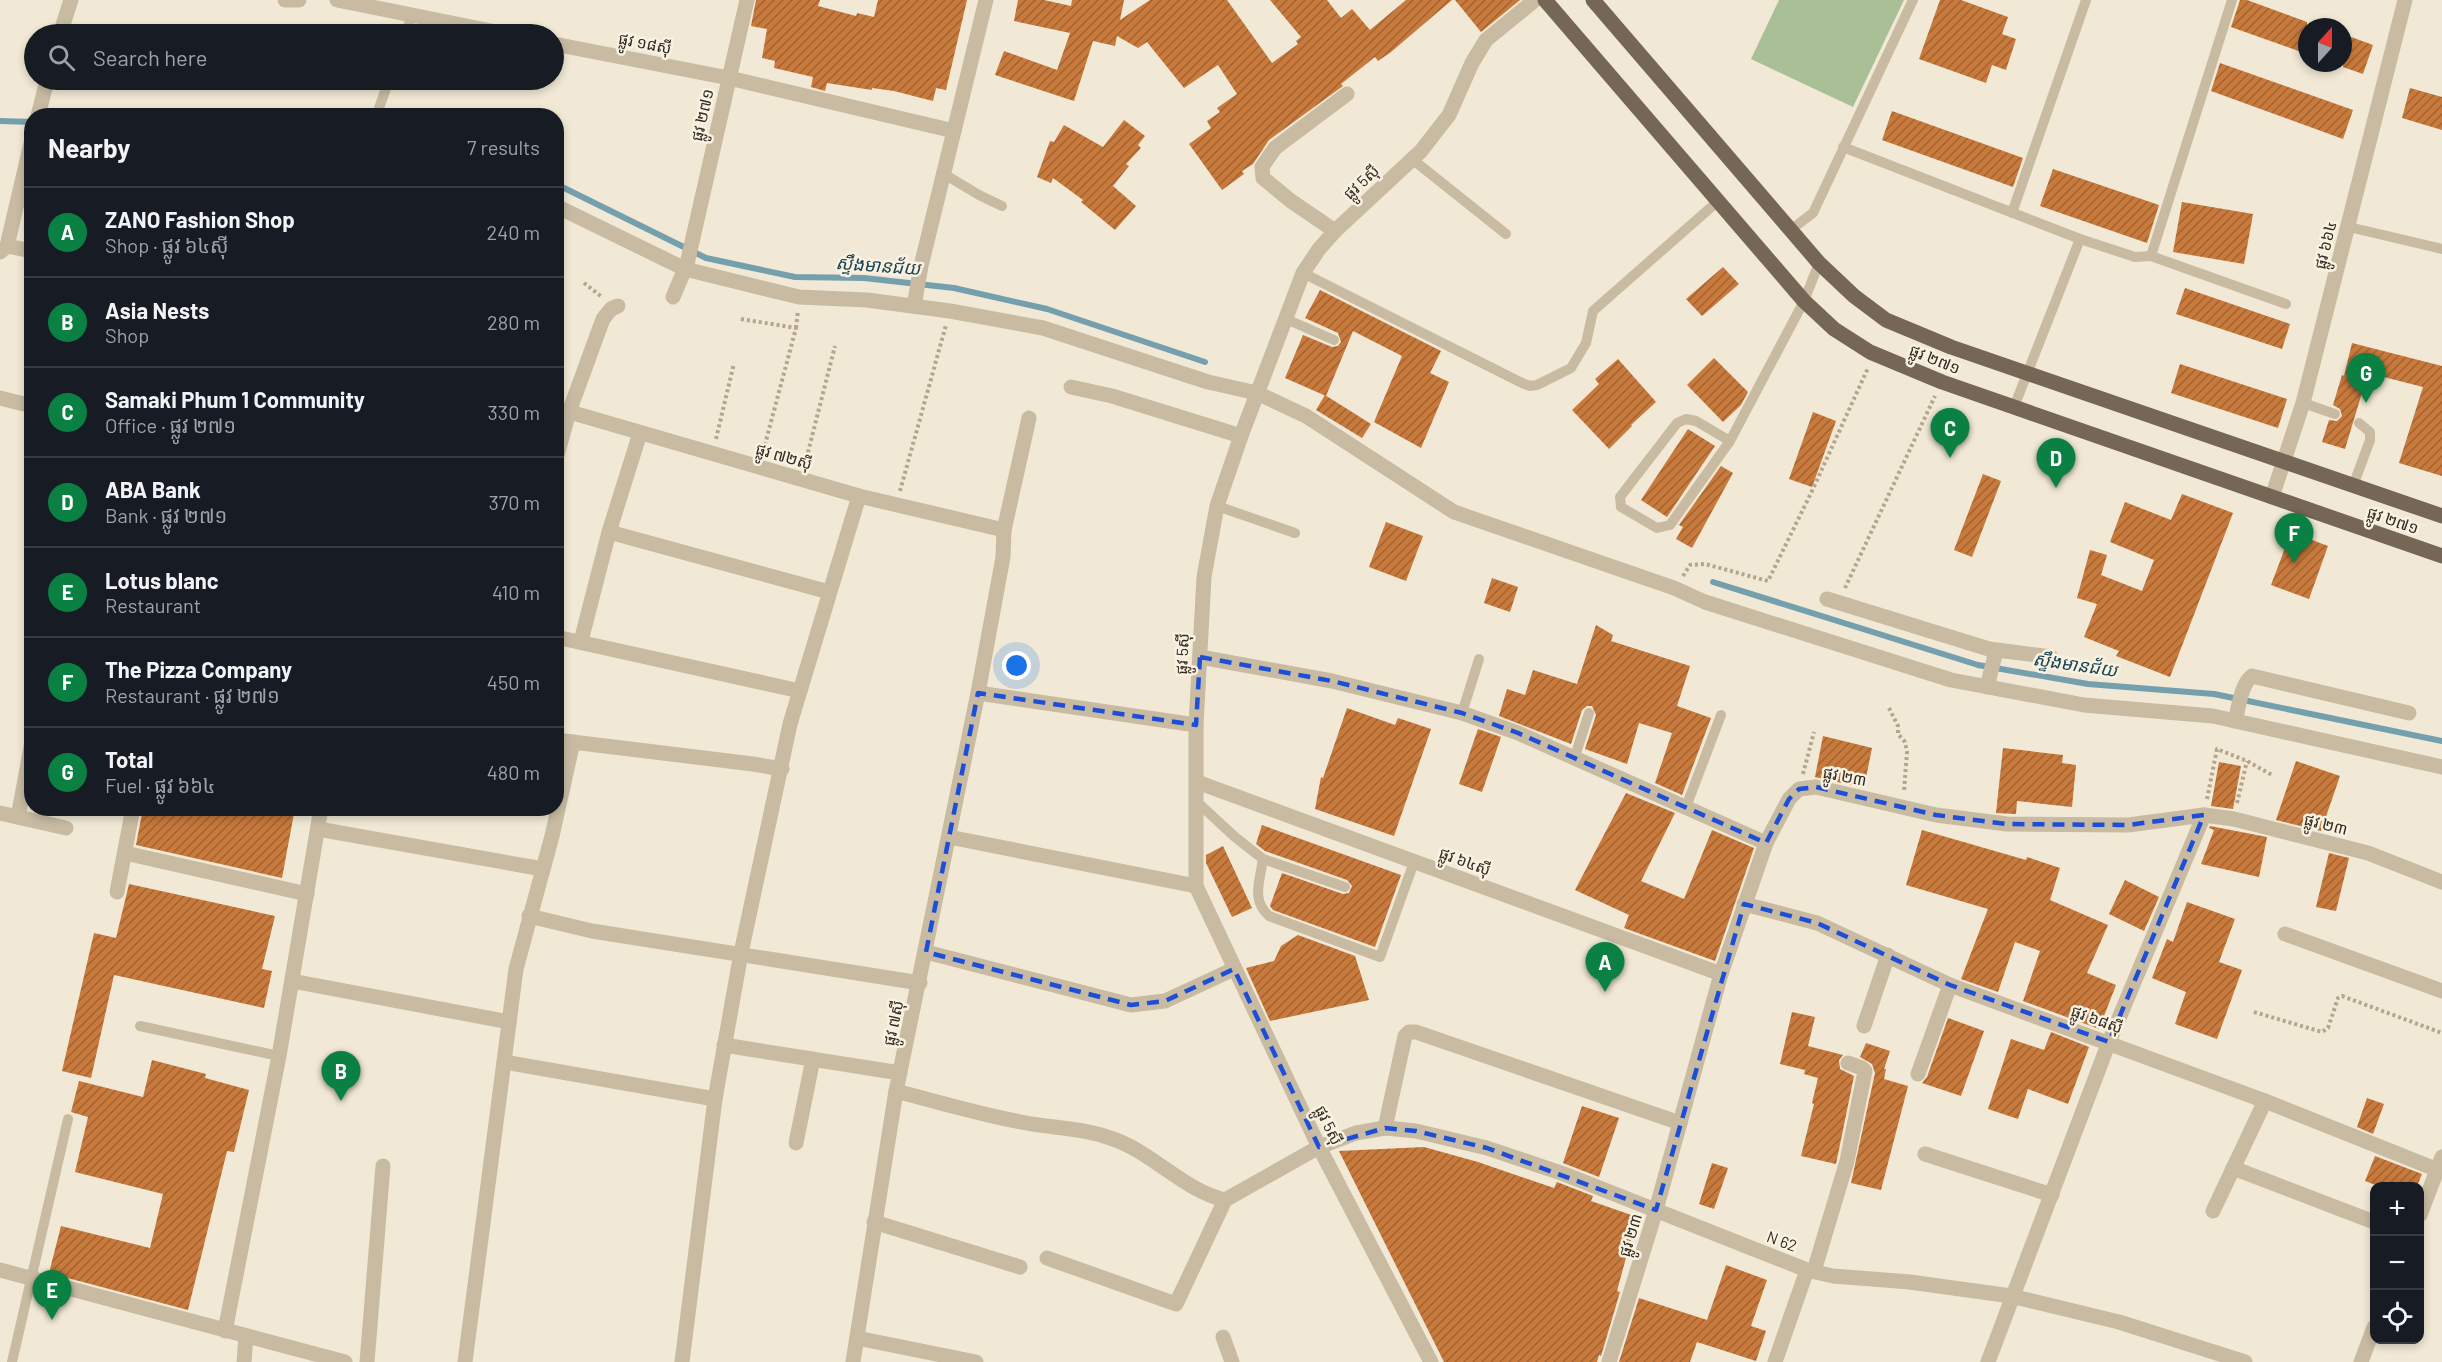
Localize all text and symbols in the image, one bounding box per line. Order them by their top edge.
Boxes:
north arrow [2298,18,2352,72]
search box [24,24,564,90]
street label: ផ្លូវ ១៨ស៊ី [616,28,673,63]
icon: search [45,41,78,74]
text: Search here [93,44,207,70]
street label: ផ្លូវ ២៧១ [686,87,722,144]
text: Nearby [48,132,130,163]
text: 7 results [467,135,540,159]
street label: ផ្លូវ 5ស៊ី [1339,160,1386,207]
text: ZANO Fashion Shop [105,206,295,232]
street label: ផ្លូវ ៦៦៤ [2309,219,2345,272]
text: A [61,220,74,244]
text: 240 m [486,220,540,244]
text: Shop · ផ្លូវ ៦៤ស៊ី [105,233,229,257]
water label: ស្ទឹងមានជ័យ [835,251,923,281]
text: Asia Nests [105,297,209,323]
text: B [61,310,74,334]
text: 280 m [487,310,540,334]
text: Shop [105,323,149,347]
street label: ផ្លូវ ២៧១ [1905,340,1963,383]
pin: G [2346,354,2386,403]
text: Samaki Phum 1 Community [105,386,365,412]
text: C [61,400,74,424]
text: 330 m [488,400,540,424]
pin: C [1930,408,1970,458]
text: Office · ផ្លូវ ២៧១ [105,413,236,437]
street label: ផ្លូវ ៧២ស៊ី [752,438,815,478]
pin: D [2036,438,2076,488]
text: ABA Bank [105,476,201,502]
text: D [61,490,74,514]
text: 370 m [488,490,540,514]
street label: ផ្លូវ ២៧១ [2363,502,2421,543]
text: Bank · ផ្លូវ ២៧១ [105,503,227,527]
pin: F [2274,514,2314,563]
text: Lotus blanc [105,567,219,593]
text: E [62,580,73,604]
text: 410 m [492,580,540,604]
text: Restaurant [105,593,201,617]
street label: ផ្លូវ 5ស៊ី [1171,633,1198,676]
water label: ស្ទឹងមានជ័យ [2031,647,2120,683]
your location [1002,651,1031,680]
text: The Pizza Company [105,656,292,682]
text: F [62,670,73,694]
text: 450 m [487,670,540,694]
text: Restaurant · ផ្លូវ ២៧១ [105,683,280,707]
text: Total [105,746,153,772]
text: G [61,760,74,784]
text: 480 m [487,760,540,784]
street label: ផ្លូវ ២៣ [1820,762,1869,795]
text: Fuel · ផ្លូវ ៦៦៤ [105,773,216,797]
street label: ផ្លូវ ២៣ [2301,809,2350,844]
street label: ផ្លូវ ៦៤ស៊ី [1435,842,1494,884]
pin: A [1586,942,1624,992]
street label: ផ្លូវ ៧ស៊ី [878,998,912,1049]
street label: ផ្លូវ ៦៨ស៊ី [2067,1000,2126,1042]
pin: B [322,1052,360,1101]
street label: ផ្លូវ 5ស៊ី [1307,1102,1347,1150]
map controls [2370,1182,2424,1344]
button: + [2370,1182,2424,1236]
street label: ផ្លូវ ២៣ [1614,1211,1651,1261]
street label: N 62 [1764,1226,1800,1255]
button: − [2370,1236,2424,1290]
pin: E [32,1270,72,1320]
button: locate [2370,1290,2424,1344]

